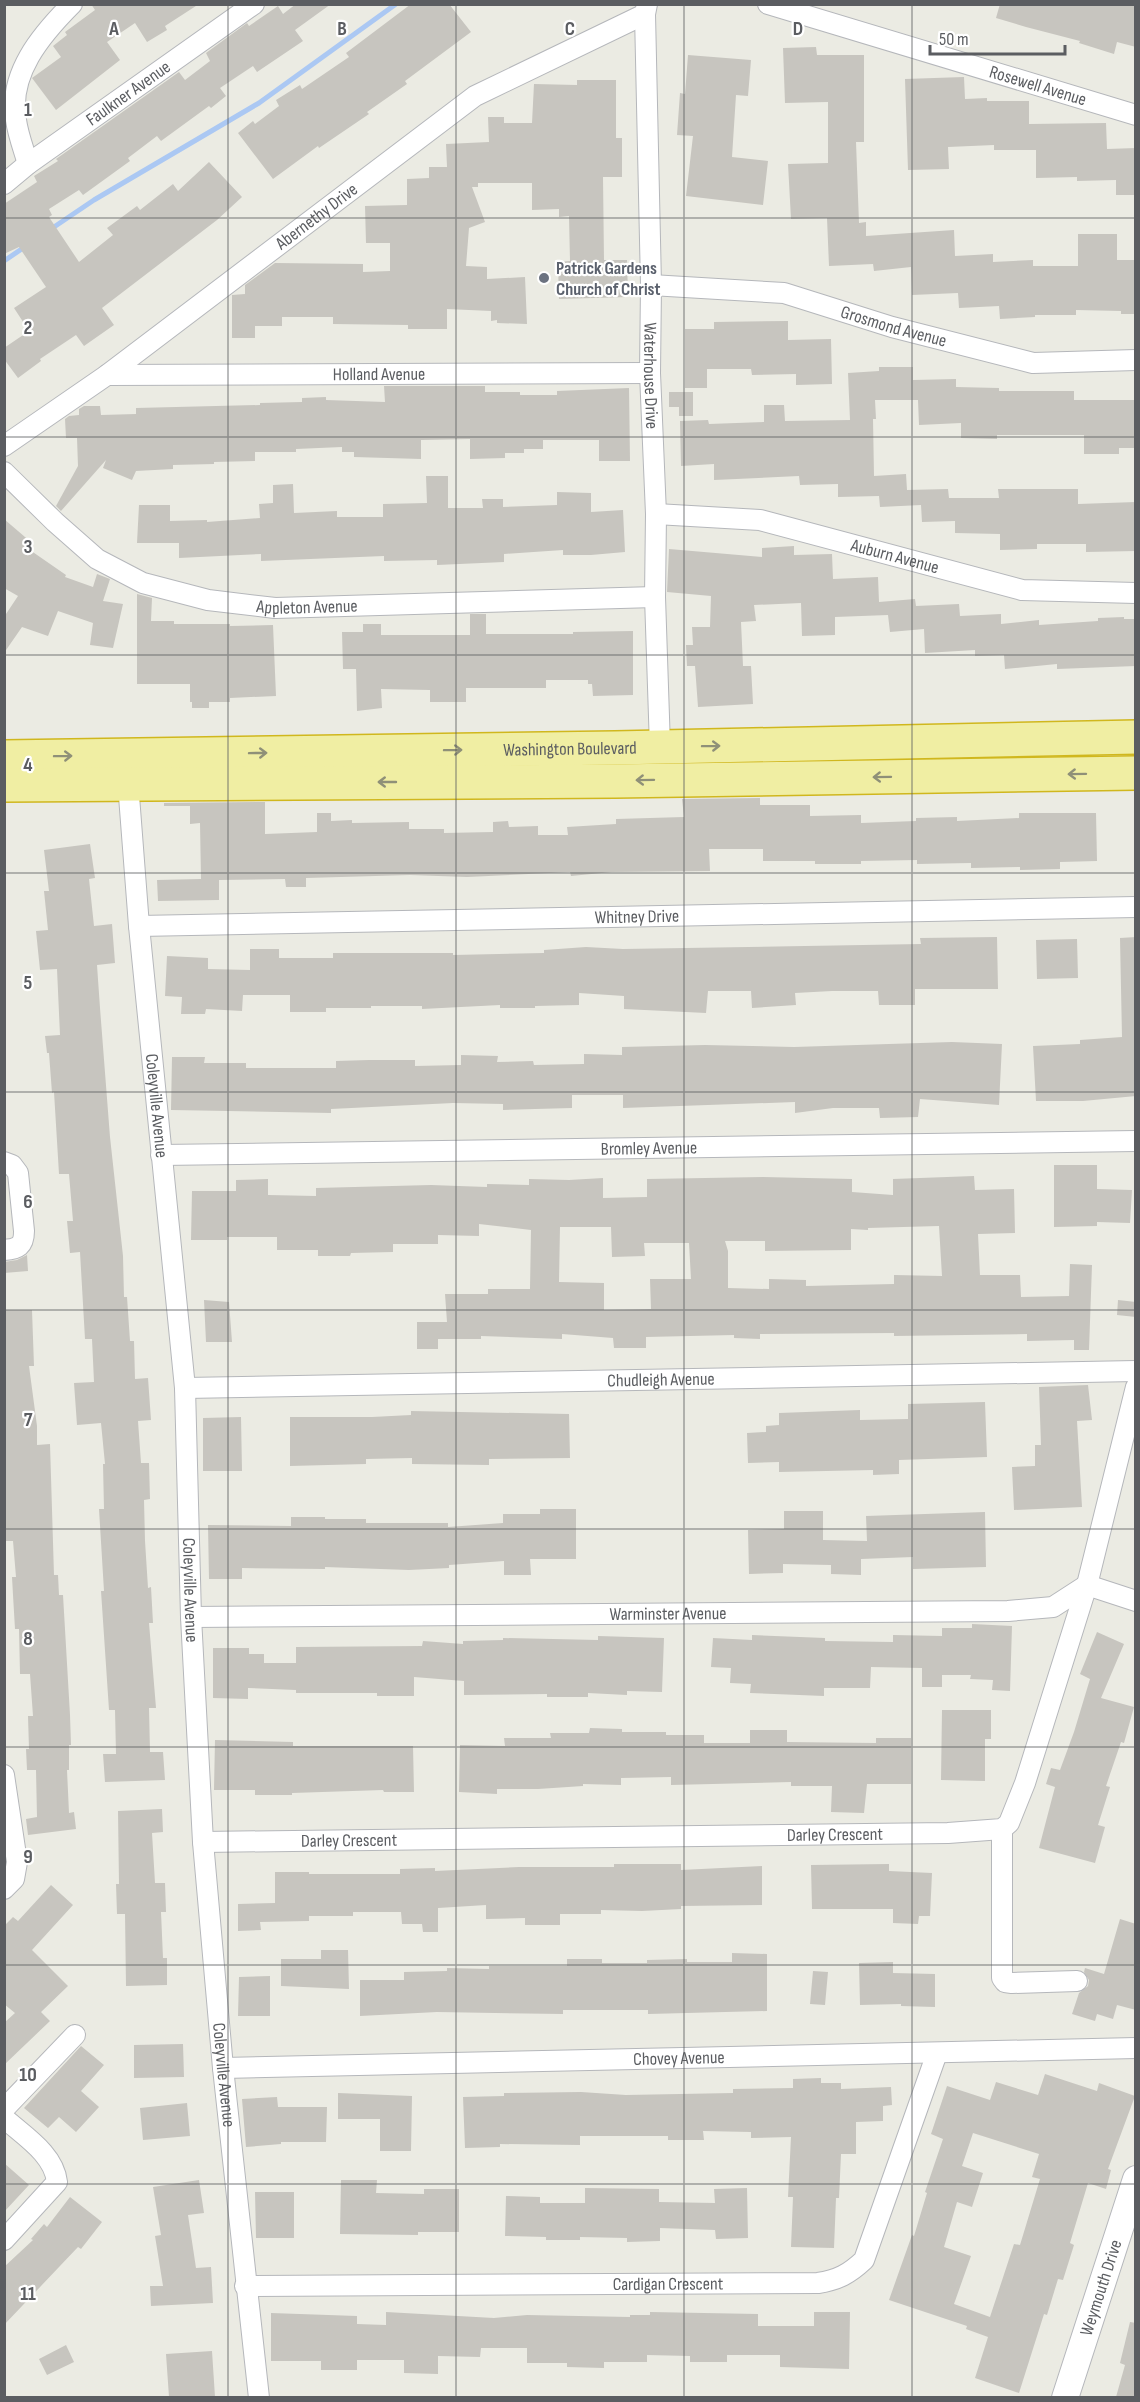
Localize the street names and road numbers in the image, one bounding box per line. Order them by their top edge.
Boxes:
street label: Faulkner Avenue [82,56,174,130]
street label: Rosewell Avenue [987,61,1089,110]
street label: Abernethy Drive [271,178,362,255]
street label: Grosmond Avenue [838,301,949,351]
street label: Waterhouse Drive [639,322,663,430]
street label: Holland Avenue [333,363,425,385]
street label: Auburn Avenue [848,534,941,578]
street label: Appleton Avenue [254,595,358,619]
street label: Washington Boulevard [503,737,637,760]
street label: Whitney Drive [594,905,679,928]
street label: Coleyville Avenue [141,1053,173,1159]
street label: Bromley Avenue [601,1137,697,1159]
street label: Chudleigh Avenue [607,1368,715,1391]
street label: Coleyville Avenue [178,1538,203,1643]
street label: Warminster Avenue [609,1603,727,1624]
street label: Darley Crescent [787,1823,884,1845]
street label: Darley Crescent [301,1829,398,1851]
street label: Coleyville Avenue [209,2022,240,2128]
street label: Chovey Avenue [633,2047,725,2070]
street label: Weymouth Drive [1075,2237,1126,2338]
street label: Cardigan Crescent [613,2273,724,2295]

